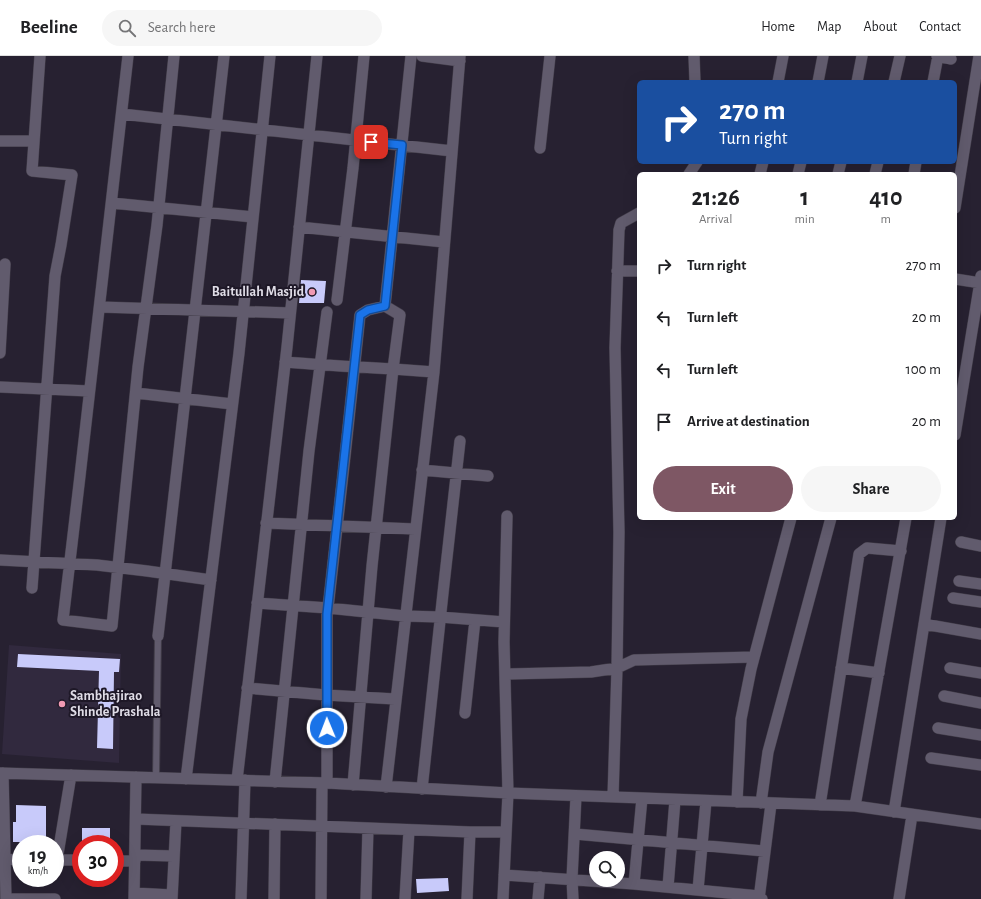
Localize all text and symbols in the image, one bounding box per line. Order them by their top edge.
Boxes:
search box [102,10,382,46]
icon: search [116,17,138,39]
text: Beeline [20,18,78,37]
text: Search here [148,20,216,35]
text: Home [761,20,795,34]
text: Map [817,20,841,34]
text: About [863,20,897,34]
text: Contact [919,20,961,34]
icon: right [653,96,705,148]
text: 270 m [719,97,786,125]
pin [354,125,388,159]
text: Turn right [719,130,788,148]
icon: arrive [360,131,382,153]
text: 21:26 [692,186,740,210]
text: 1 [800,186,809,210]
text: 410 [869,186,902,210]
text: Arrival [699,213,732,226]
text: min [794,213,815,226]
text: m [881,213,891,226]
icon: right [653,255,675,277]
text: Turn right [687,258,746,273]
text: 270 m [906,258,941,273]
place label: Baitullah Masjid [212,285,305,299]
marker: Baitullah Masjid [307,287,317,297]
icon: left [653,307,675,329]
text: Turn left [687,310,738,325]
text: 20 m [912,310,941,325]
icon: left [653,359,675,381]
text: Turn left [687,362,738,377]
text: 100 m [906,362,941,377]
icon: arrive [653,411,675,433]
text: Arrive at destination [687,414,810,429]
text: 20 m [912,414,941,429]
button: Exit [653,466,793,512]
button: Share [801,466,941,512]
place label: Sambhajirao Shinde Prashala [70,689,161,719]
marker: Sambhajirao Shinde Prashala [57,699,67,709]
position arrow [306,707,348,749]
speed limit sign: 30 [72,835,124,887]
text: 19 [30,846,46,866]
map controls [589,851,625,887]
button: search [589,851,625,887]
text: km/h [28,866,48,876]

